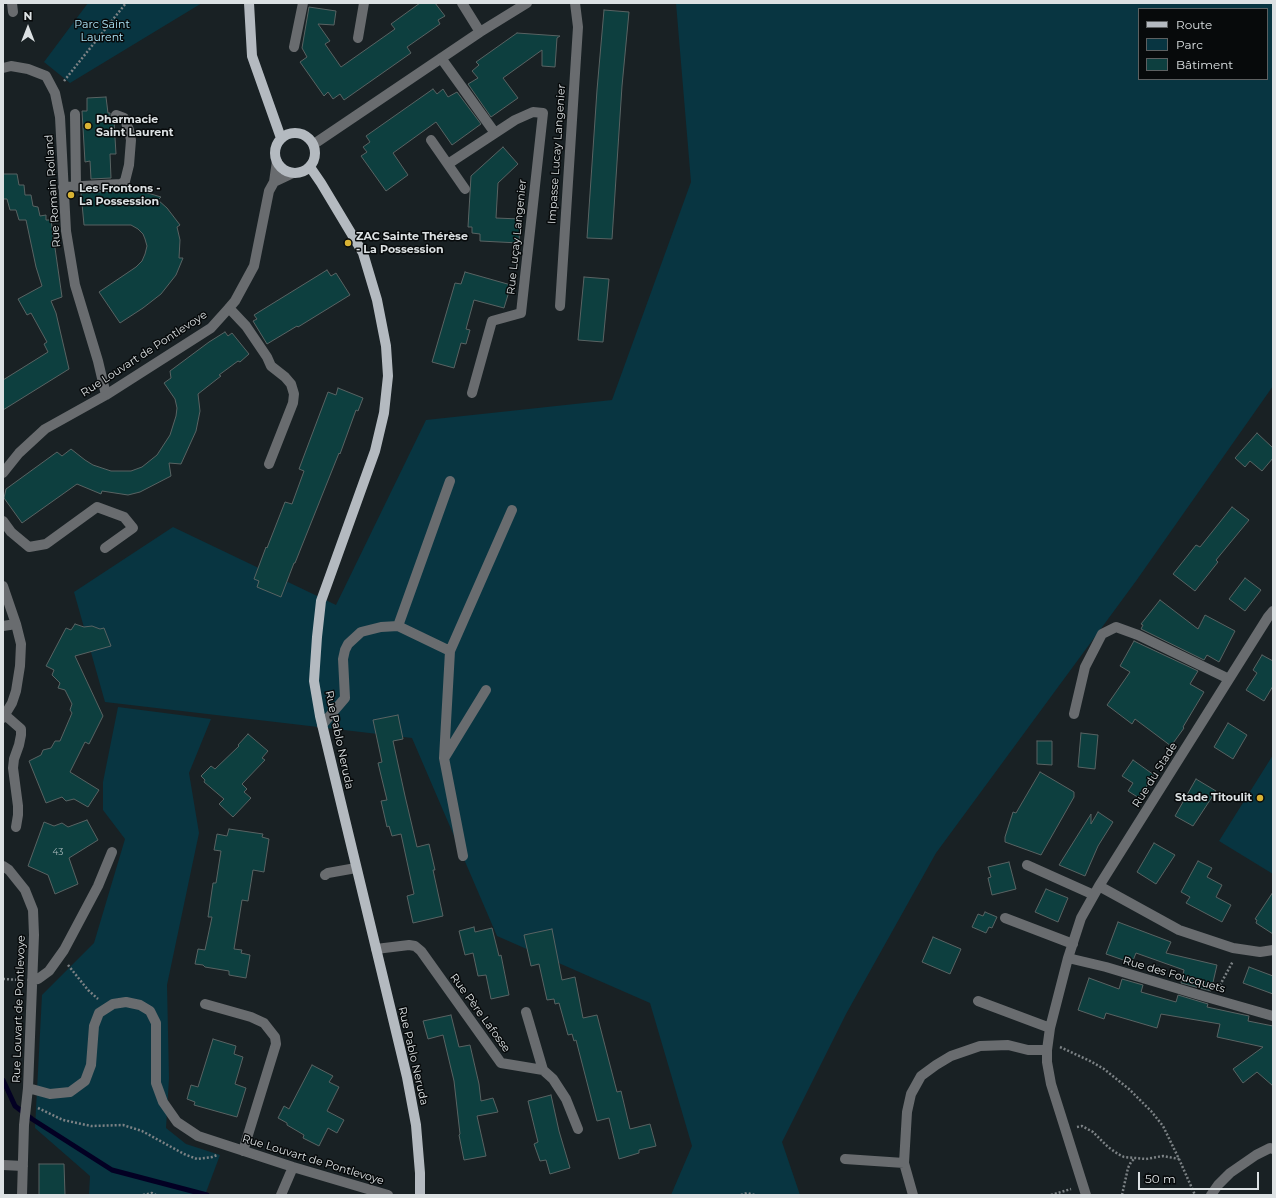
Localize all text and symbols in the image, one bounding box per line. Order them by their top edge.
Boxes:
north arrow [8,8,48,48]
legend [1138,8,1268,80]
text: N [24,9,32,23]
text: Route [1176,17,1212,32]
park label: Parc Saint Laurent [74,18,130,44]
text: Parc [1176,37,1203,52]
text: Bâtiment [1176,57,1233,72]
street label: Impasse Lucay Langenier [546,84,568,224]
place label: Pharmacie Saint Laurent [96,113,174,139]
marker: Pharmacie Saint Laurent [83,121,93,131]
street label: Rue Romain Rolland [42,134,64,248]
street label: Rue Luçay Langenier [504,179,530,295]
place label: Les Frontons - La Possession [79,182,160,208]
marker: Les Frontons - La Possession [66,190,76,200]
place label: ZAC Sainte Thérèse - La Possession [356,230,468,256]
marker: ZAC Sainte Thérèse - La Possession [343,238,353,248]
street label: Rue Louvart de Pontlevoye [78,308,210,400]
street label: Rue Pablo Neruda [322,689,356,791]
street label: Rue du Stade [1130,740,1180,810]
place label: Stade Titoulit [1175,791,1252,805]
marker: Stade Titoulit [1255,793,1265,803]
house number: 43 [53,847,63,857]
street label: Rue Louvart de Pontlevoye [10,935,28,1083]
street label: Rue des Foucquets [1121,954,1227,996]
street label: Rue Père Lafosse [447,971,513,1055]
street label: Rue Pablo Neruda [395,1005,431,1107]
street label: Rue Louvart de Pontlevoye [240,1132,386,1188]
scale bar [1140,1164,1261,1190]
text: 50 m [1145,1171,1176,1186]

